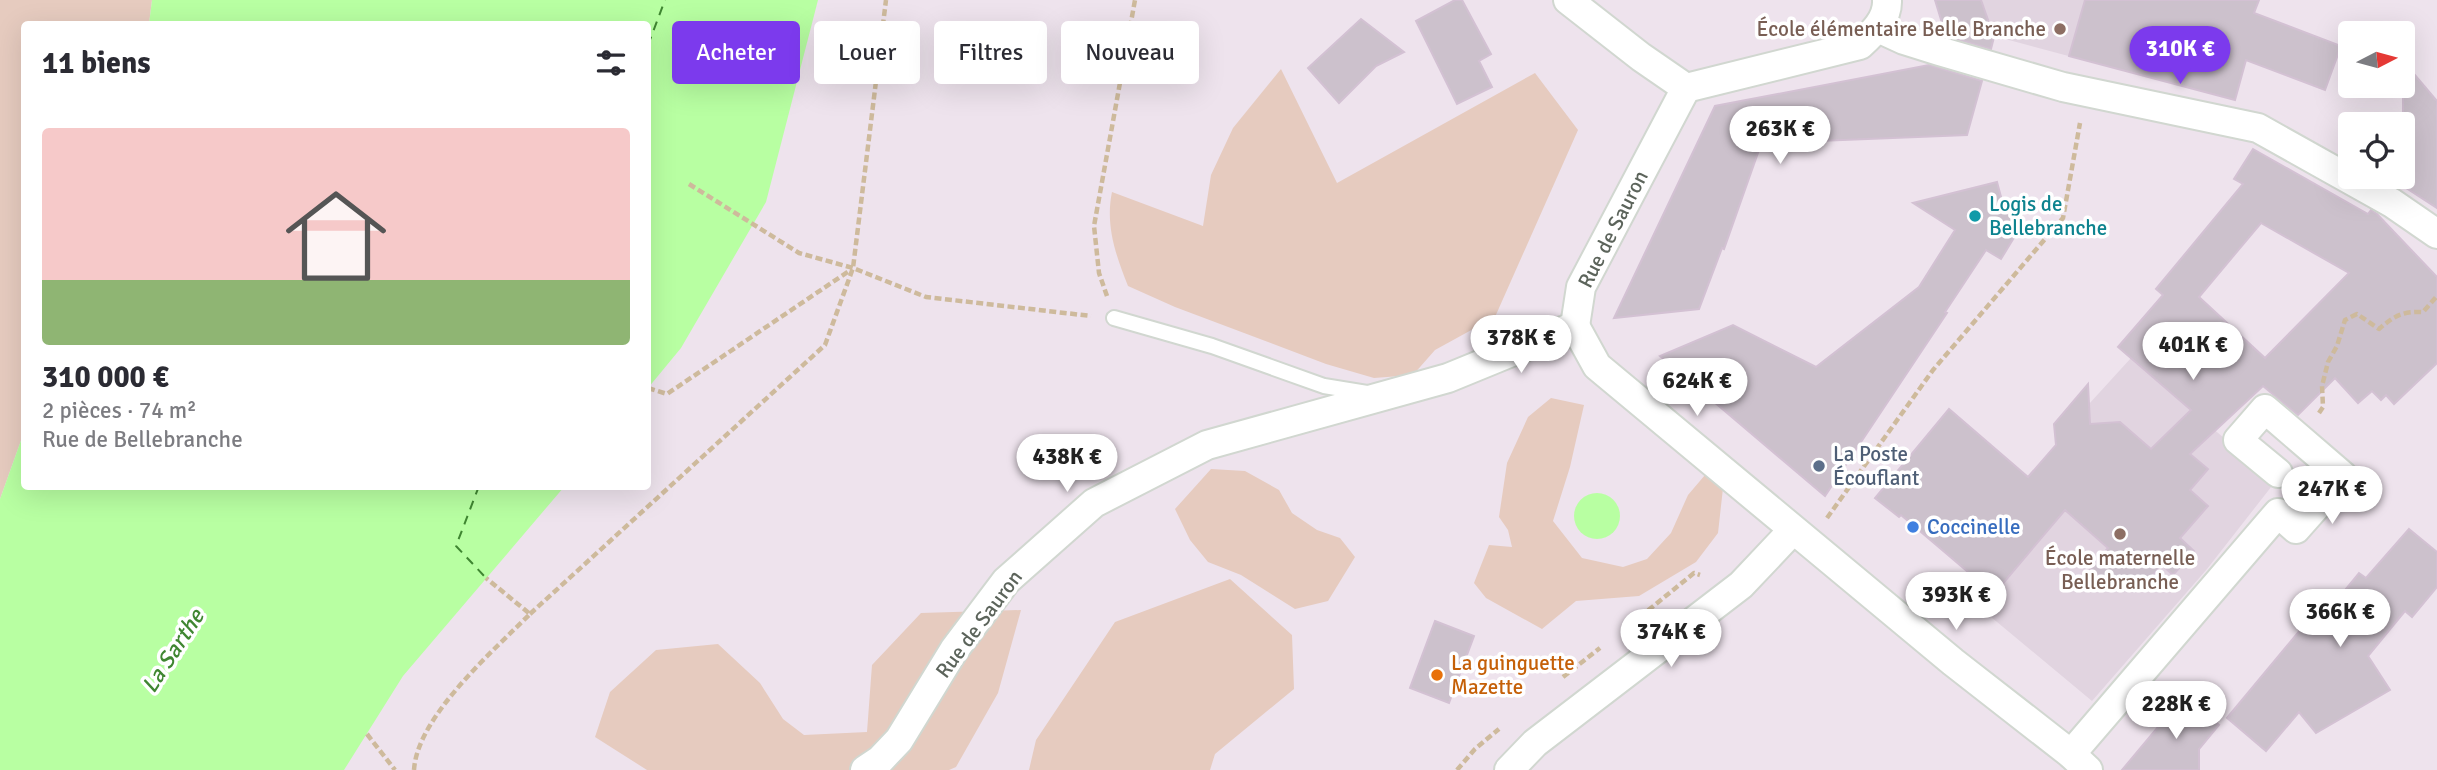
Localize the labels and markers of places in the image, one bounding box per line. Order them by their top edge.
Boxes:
place label: École élémentaire Belle Branche [1757,16,2046,42]
marker: École élémentaire Belle Branche [2052,21,2068,37]
pin: 310K € [2123,27,2237,86]
pin: 263K € [1723,106,1837,166]
place label: Logis de Bellebranche [1989,191,2107,241]
marker: Logis de Bellebranche [1967,208,1983,224]
pin: 378K € [1464,316,1578,375]
pin: 401K € [2136,322,2250,382]
pin: 624K € [1640,358,1754,418]
pin: 438K € [1010,434,1124,494]
place label: La Poste Écouflant [1833,441,1919,491]
marker: La Poste Écouflant [1811,458,1827,474]
pin: 247K € [2275,466,2389,526]
place label: Coccinelle [1927,514,2020,540]
marker: Coccinelle [1905,519,1921,535]
marker: École maternelle Bellebranche [2112,526,2128,542]
place label: École maternelle Bellebranche [2045,545,2195,595]
pin: 393K € [1899,572,2013,632]
pin: 366K € [2283,590,2397,649]
pin: 374K € [1614,610,1728,669]
place label: La guinguette Mazette [1451,650,1575,700]
marker: La guinguette Mazette [1429,667,1445,683]
pin: 228K € [2119,682,2233,741]

